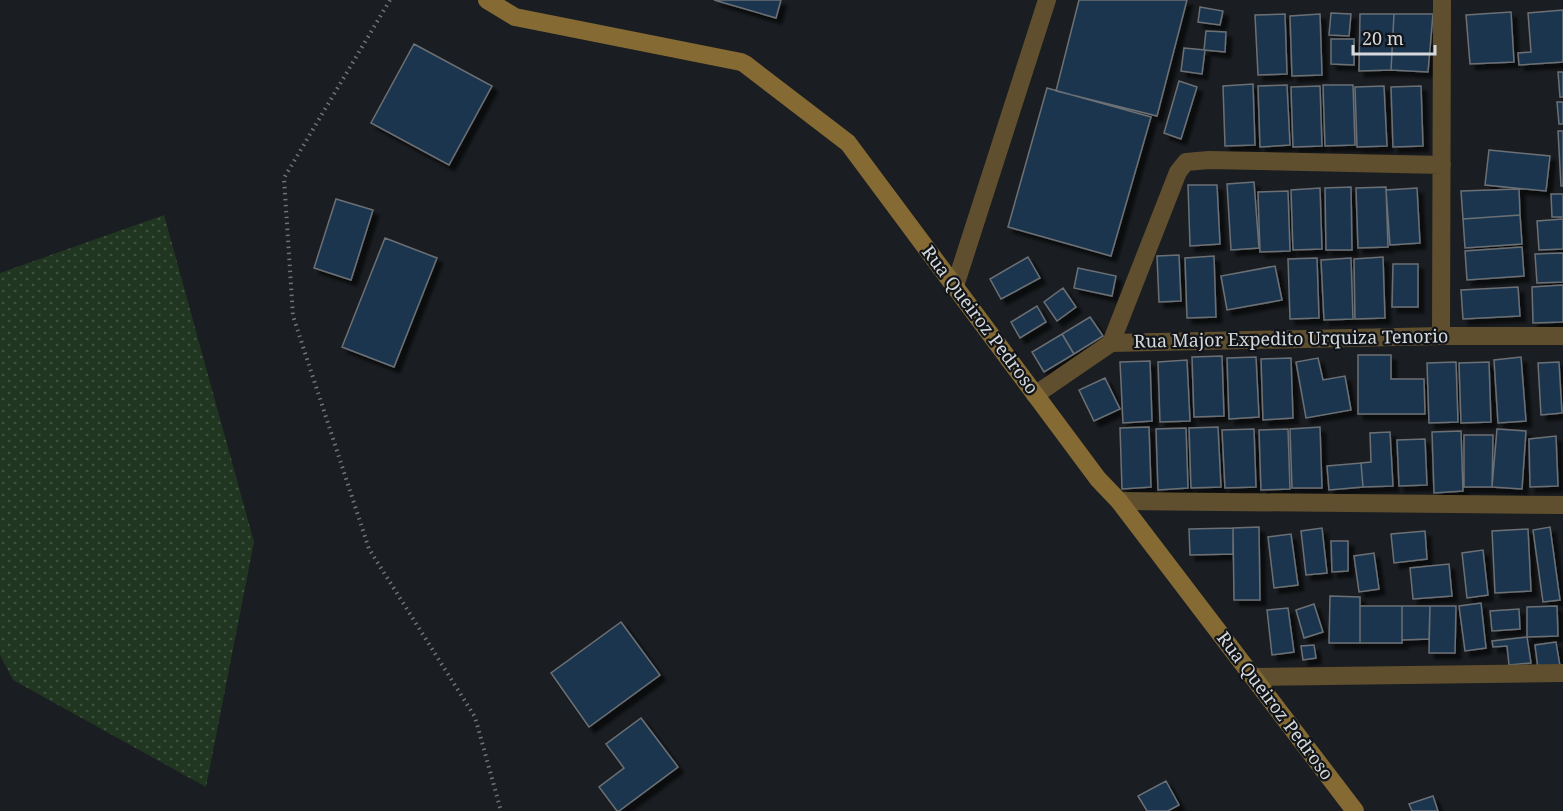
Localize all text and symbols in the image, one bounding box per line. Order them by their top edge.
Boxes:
scale bar [1353,18,1436,56]
text: 20 m [1362,26,1404,50]
street label: Rua Queiroz Pedroso [917,240,1045,398]
street label: Rua Major Expedito Urquiza Tenorio [1134,323,1448,353]
street label: Rua Queiroz Pedroso [1212,626,1340,784]

